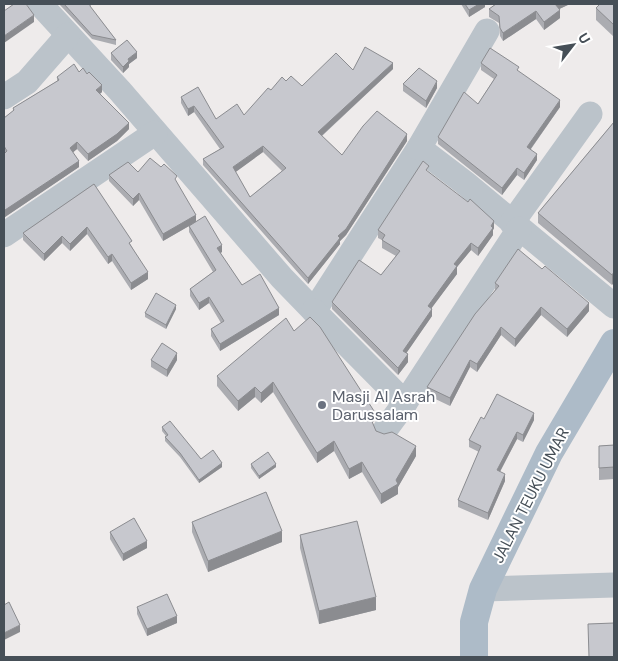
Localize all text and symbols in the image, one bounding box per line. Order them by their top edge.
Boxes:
north arrow [548,20,598,70]
text: U [574,30,594,47]
place label: Masji Al Asrah Darussalam [332,386,435,425]
marker: Masji Al Asrah Darussalam [316,399,328,411]
street label: JALAN TEUKU UMAR [487,424,574,566]

